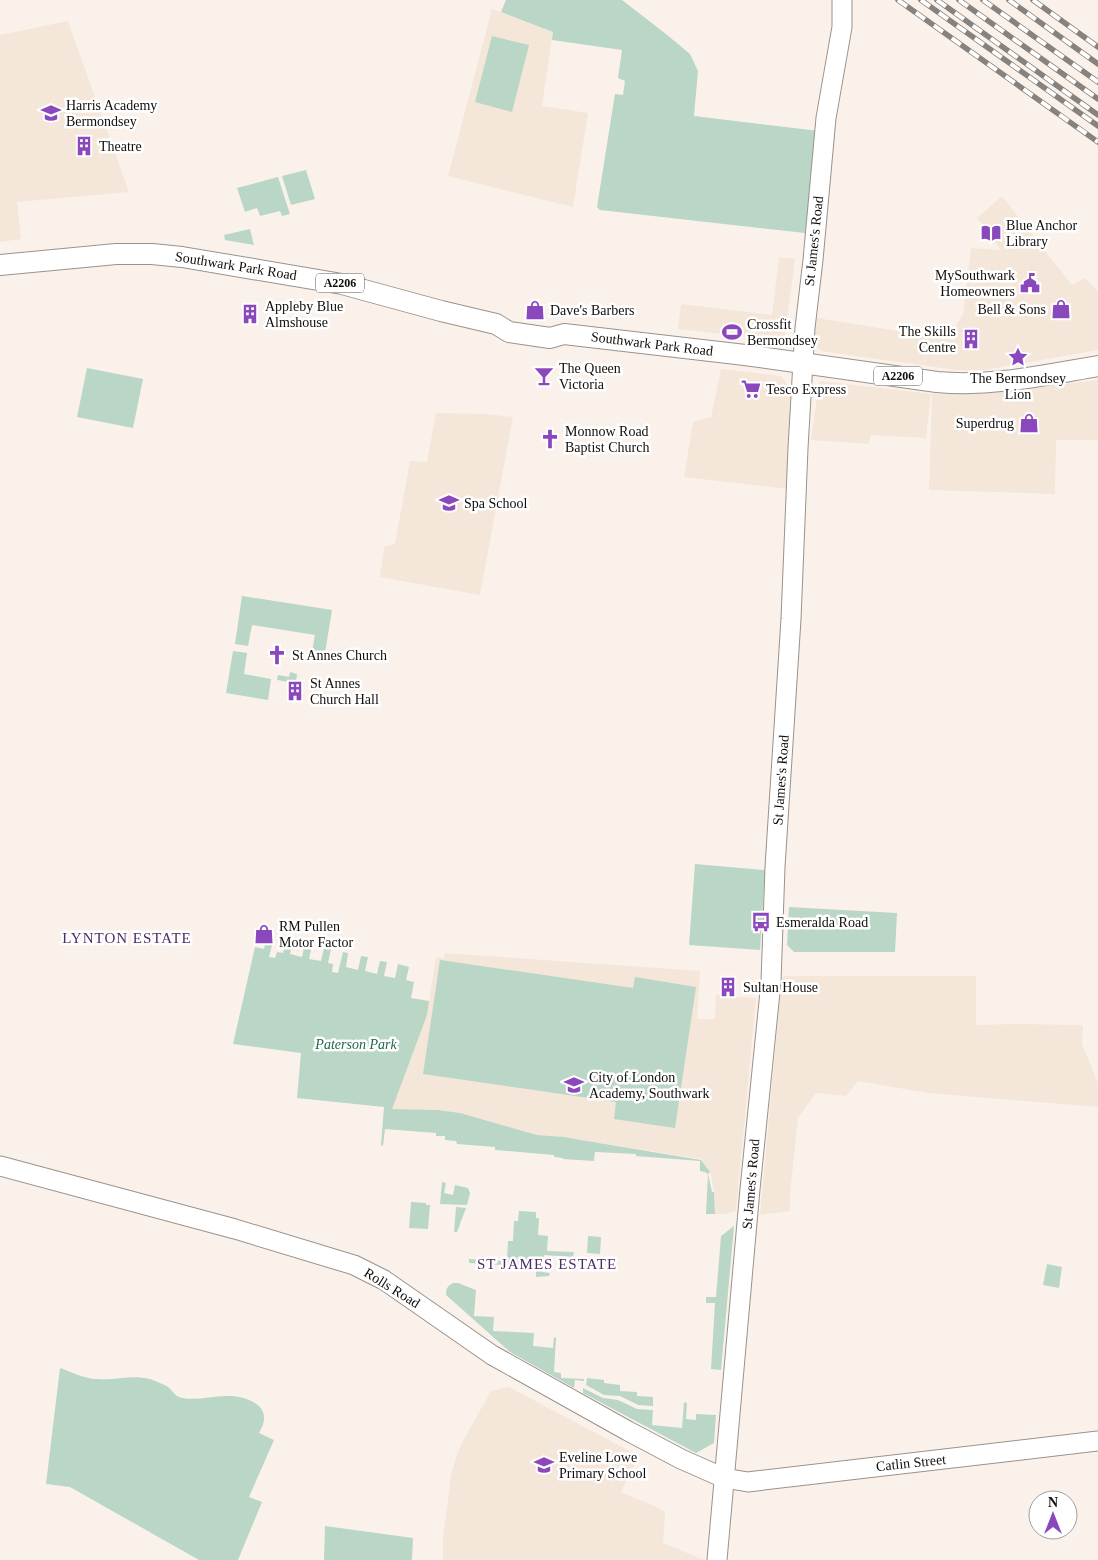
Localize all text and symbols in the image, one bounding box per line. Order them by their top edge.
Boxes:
place label: Harris Academy Bermondsey [66,98,157,129]
school or university icon: Harris Academy Bermondsey [40,102,62,124]
building icon: Theatre [73,135,95,157]
place label: Theatre [99,139,142,154]
street label: St James's Road [802,195,826,287]
place label: Blue Anchor Library [1006,218,1077,249]
library icon: Blue Anchor Library [980,222,1002,244]
street label: Southwark Park Road [174,249,298,283]
place label: MySouthwark Homeowners [935,268,1015,299]
public building icon: MySouthwark Homeowners [1019,272,1041,294]
road number: A2206 [316,274,364,292]
shop icon: Bell & Sons [1050,298,1072,320]
place label: Appleby Blue Almshouse [265,299,343,330]
shop icon: Dave's Barbers [524,299,546,321]
place label: Bell & Sons [978,302,1046,317]
building icon: Appleby Blue Almshouse [239,303,261,325]
place label: Dave's Barbers [550,303,635,318]
place label: Crossfit Bermondsey [747,317,818,348]
sports icon: Crossfit Bermondsey [721,321,743,343]
place label: The Skills Centre [899,324,956,355]
building icon: The Skills Centre [960,328,982,350]
street label: Southwark Park Road [590,329,714,359]
place icon: The Bermondsey Lion [1007,346,1029,368]
place label: The Queen Victoria [559,361,621,392]
bar icon: The Queen Victoria [533,365,555,387]
road number: A2206 [874,366,922,386]
place label: The Bermondsey Lion [970,371,1066,402]
supermarket icon: Tesco Express [740,378,762,400]
place label: Tesco Express [766,382,846,397]
shop icon: Superdrug [1018,412,1040,434]
place label: Superdrug [956,416,1014,431]
place label: Monnow Road Baptist Church [565,424,649,455]
church icon: Monnow Road Baptist Church [539,428,561,450]
school or university icon: Spa School [438,492,460,514]
place label: Spa School [464,496,528,511]
church icon: St Annes Church [266,644,288,666]
place label: St Annes Church [292,648,387,663]
place label: St Annes Church Hall [310,676,379,707]
building icon: St Annes Church Hall [284,680,306,702]
street label: St James's Road [770,734,792,826]
bus stop icon: Esmeralda Road [750,911,772,933]
place label: Esmeralda Road [776,915,868,930]
place label: RM Pullen Motor Factor [279,919,354,950]
shop icon: RM Pullen Motor Factor [253,923,275,945]
district label: LYNTON ESTATE [62,930,192,946]
building icon: Sultan House [717,976,739,998]
place label: Sultan House [743,980,818,995]
park label: Paterson Park [314,1037,397,1052]
place label: City of London Academy, Southwark [589,1070,709,1101]
school or university icon: City of London Academy, Southwark [563,1074,585,1096]
street label: St James's Road [740,1138,762,1230]
district label: ST JAMES ESTATE [477,1256,617,1272]
street label: Rolls Road [361,1265,423,1311]
place label: Eveline Lowe Primary School [559,1450,647,1481]
street label: Catlin Street [875,1452,947,1474]
school or university icon: Eveline Lowe Primary School [533,1454,555,1476]
north arrow [1028,1490,1078,1540]
text: N [1048,1495,1058,1510]

